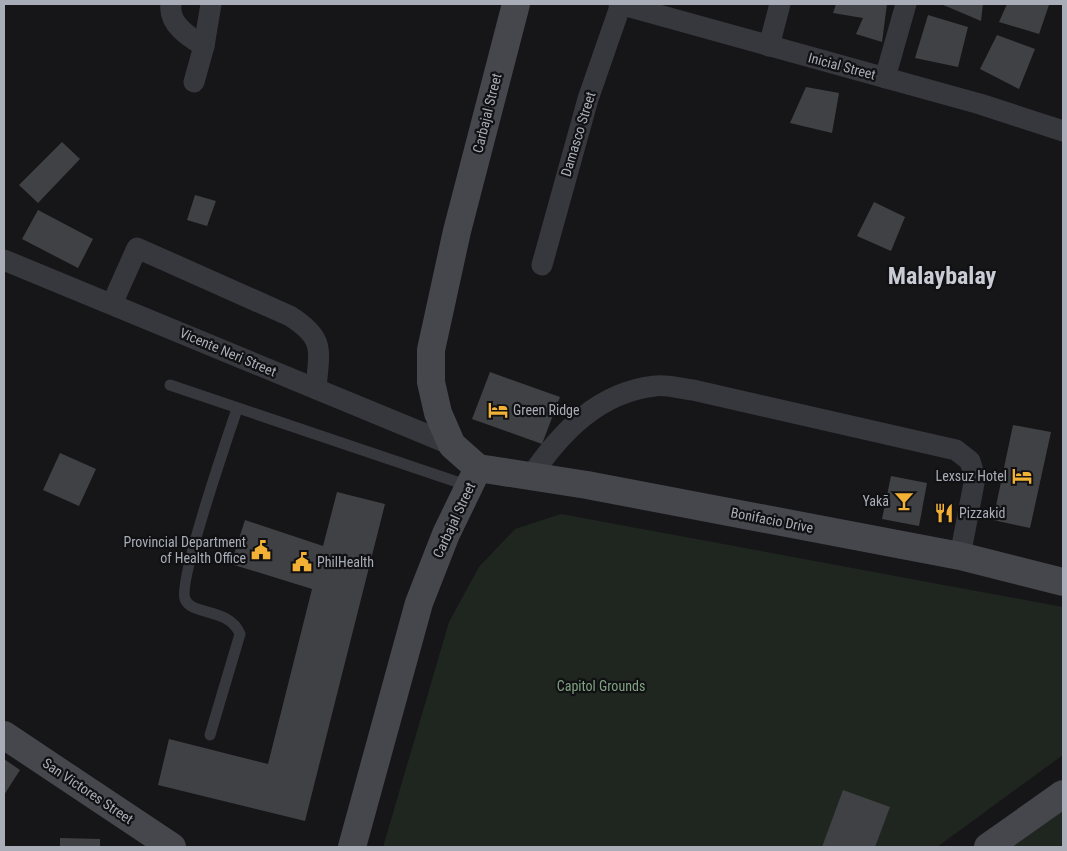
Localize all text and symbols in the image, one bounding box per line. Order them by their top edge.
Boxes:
street label: Inicial Street [807,49,877,83]
street label: Carbajal Street [469,71,505,155]
street label: Damasco Street [558,90,598,178]
district label: Malaybalay [888,262,997,290]
street label: Vicente Neri Street [177,324,279,380]
hotel icon: Green Ridge [487,399,509,421]
place label: Green Ridge [513,402,580,418]
hotel icon: Lexsuz Hotel [1011,465,1033,487]
place label: Lexsuz Hotel [935,468,1007,484]
street label: Carbajal Street [430,480,478,560]
bar icon: Yakā [893,490,915,512]
place label: Yakā [862,493,889,509]
restaurant icon: Pizzakid [933,502,955,524]
street label: Bonifacio Drive [729,504,815,536]
place label: Pizzakid [959,505,1005,521]
place label: Provincial Department of Health Office [123,534,246,566]
public building icon: Provincial Department of Health Office [250,539,272,561]
public building icon: PhilHealth [291,551,313,573]
place label: PhilHealth [317,554,374,570]
park label: Capitol Grounds [557,678,645,694]
street label: San Victores Street [40,755,136,827]

